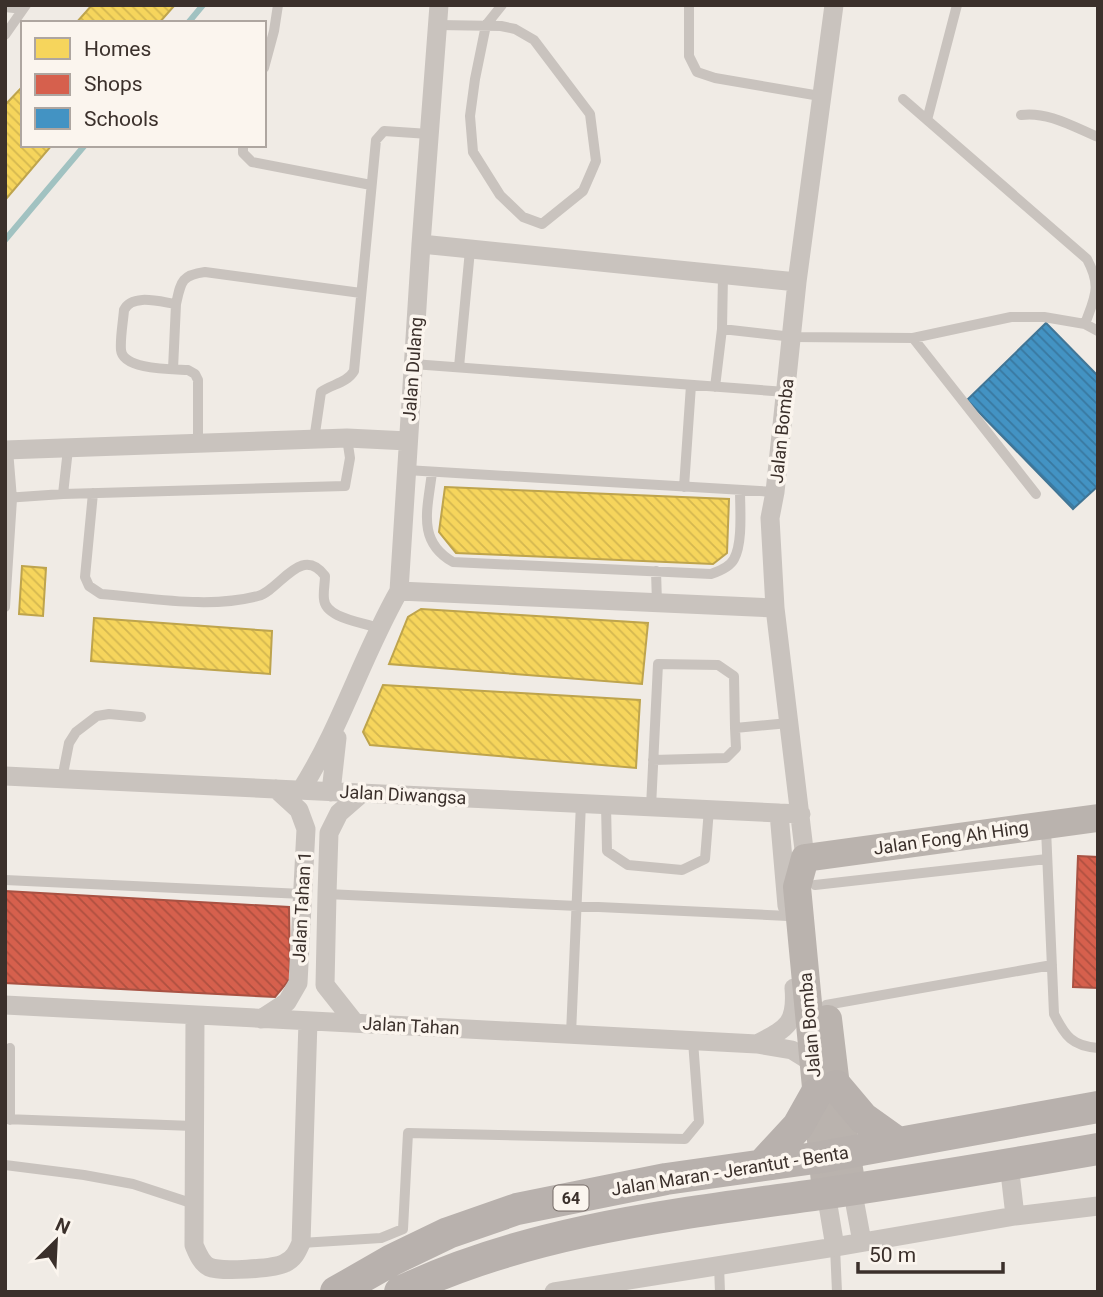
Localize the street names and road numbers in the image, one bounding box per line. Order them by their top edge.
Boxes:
street label: Jalan Dulang [398,316,427,422]
street label: Jalan Bomba [766,377,797,484]
street label: Jalan Diwangsa [339,781,467,808]
street label: Jalan Fong Ah Hing [872,816,1030,859]
street label: Jalan Tahan 1 [288,851,315,963]
street label: Jalan Bomba [794,972,825,1078]
street label: Jalan Tahan [362,1012,460,1039]
street label: Jalan Maran - Jerantut - Benta [610,1141,850,1200]
road number: 64 [554,1186,588,1210]

